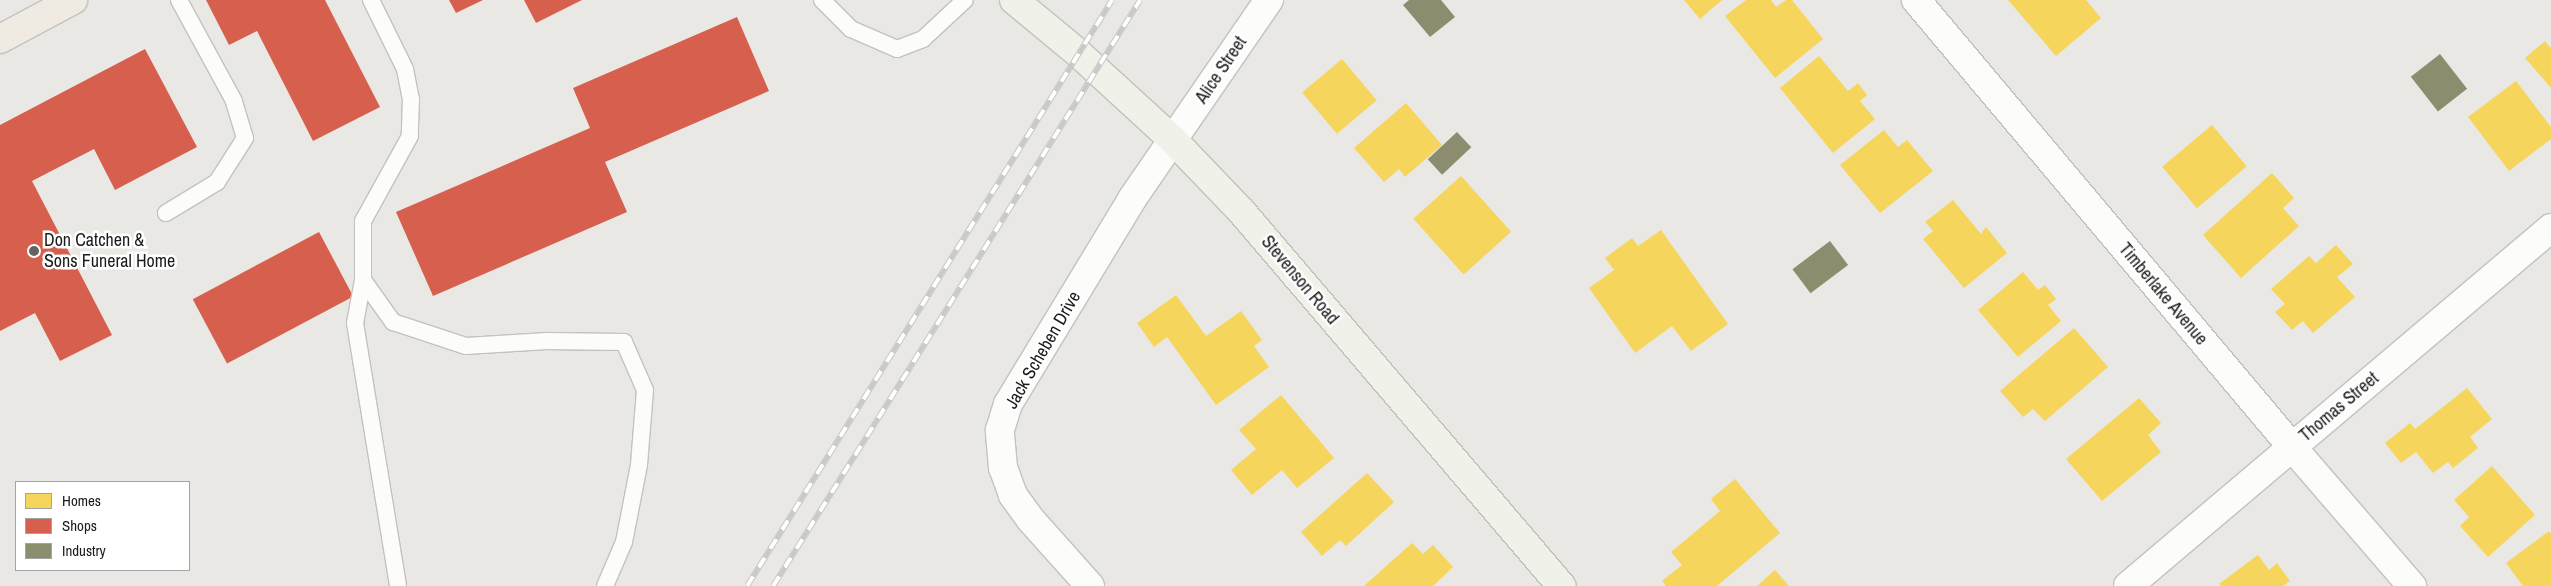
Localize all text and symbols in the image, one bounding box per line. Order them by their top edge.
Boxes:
street label: Alice Street [1191,32,1251,108]
place label: Don Catchen & Sons Funeral Home [44,230,175,272]
street label: Stevenson Road [1257,231,1343,329]
street label: Timberlake Avenue [2114,238,2212,350]
marker: Don Catchen & Sons Funeral Home [28,245,40,257]
street label: Jack Scheben Drive [1001,287,1085,413]
street label: Thomas Street [2295,368,2383,446]
legend [15,481,190,571]
text: Homes [62,490,101,511]
text: Shops [62,515,97,536]
text: Industry [62,540,106,561]

